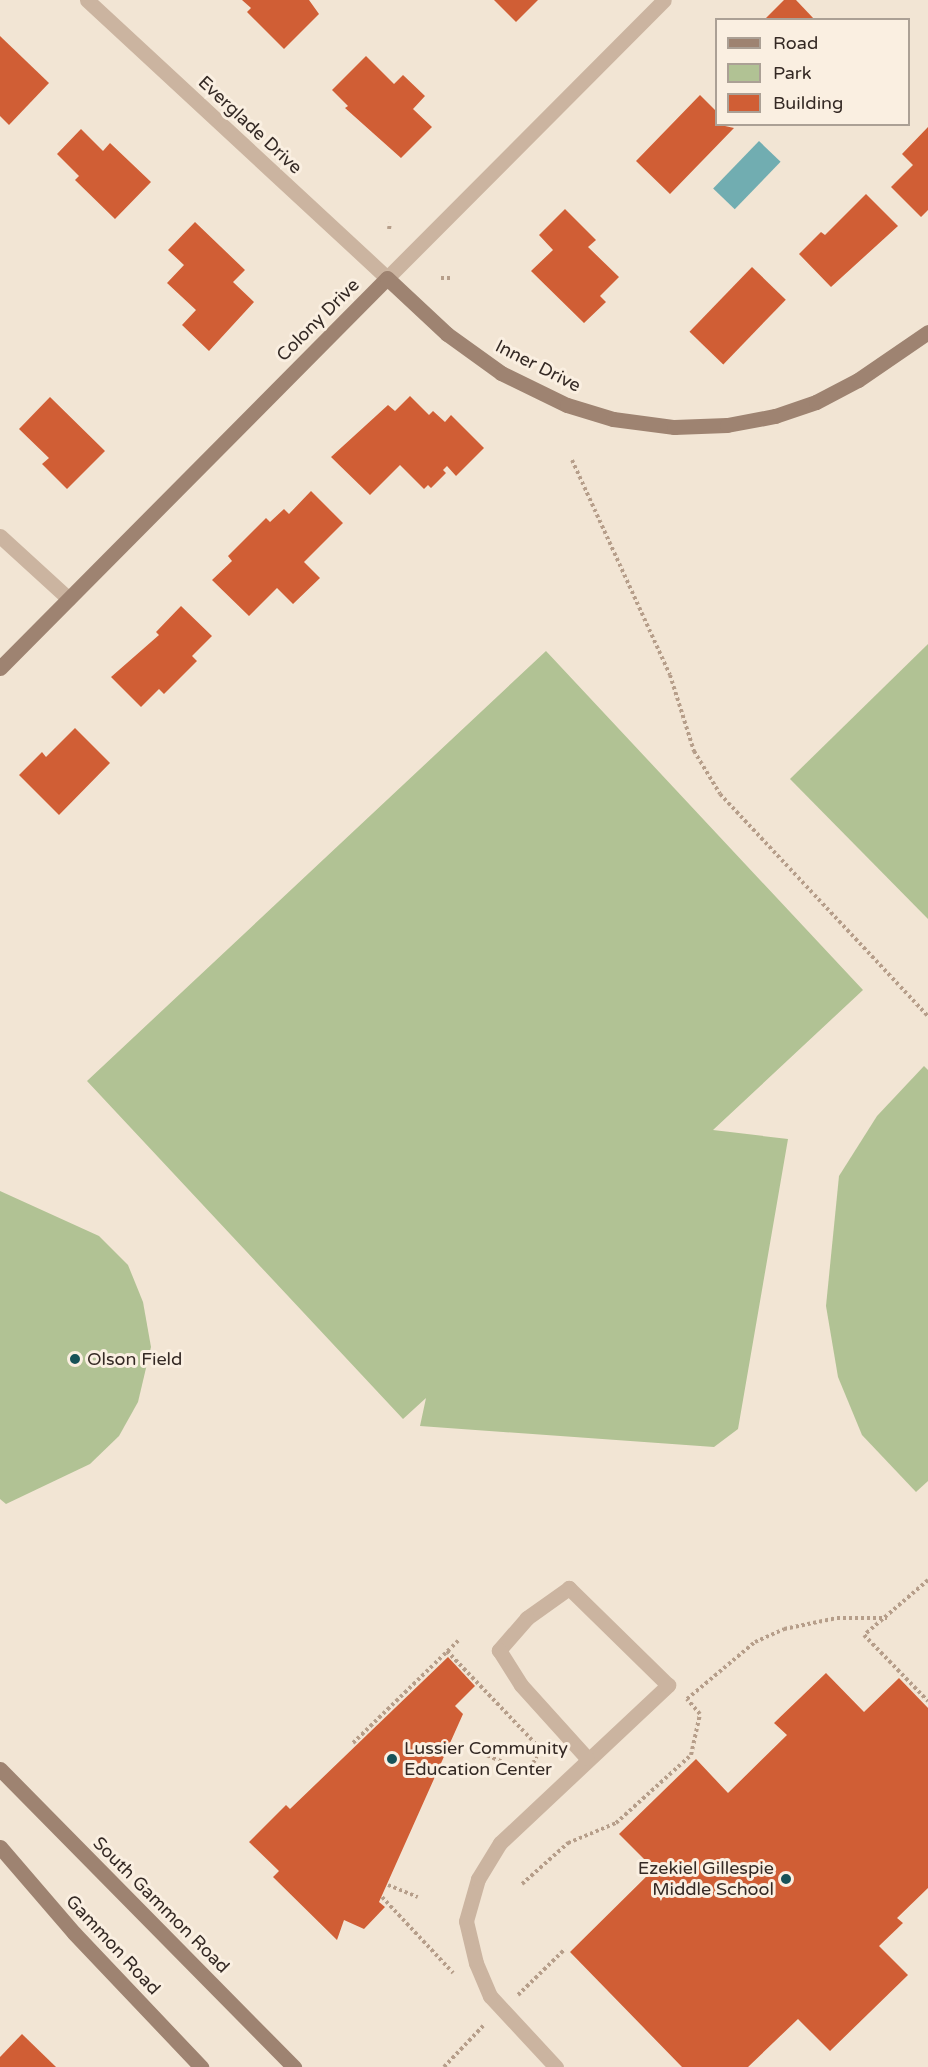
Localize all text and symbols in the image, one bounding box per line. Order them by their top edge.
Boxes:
legend [715,18,910,126]
text: Road [773,32,818,54]
text: Park [773,62,811,84]
street label: Everglade Drive [194,71,306,179]
text: Building [773,92,843,114]
street label: Colony Drive [272,274,364,366]
street label: Inner Drive [492,335,584,397]
place label: Olson Field [87,1348,182,1370]
marker: Olson Field [68,1352,82,1366]
place label: Lussier Community Education Center [404,1738,568,1780]
marker: Lussier Community Education Center [385,1752,399,1766]
street label: South Gammon Road [88,1832,234,1978]
place label: Ezekiel Gillespie Middle School [638,1858,774,1900]
marker: Ezekiel Gillespie Middle School [779,1872,793,1886]
street label: Gammon Road [61,1891,165,1999]

